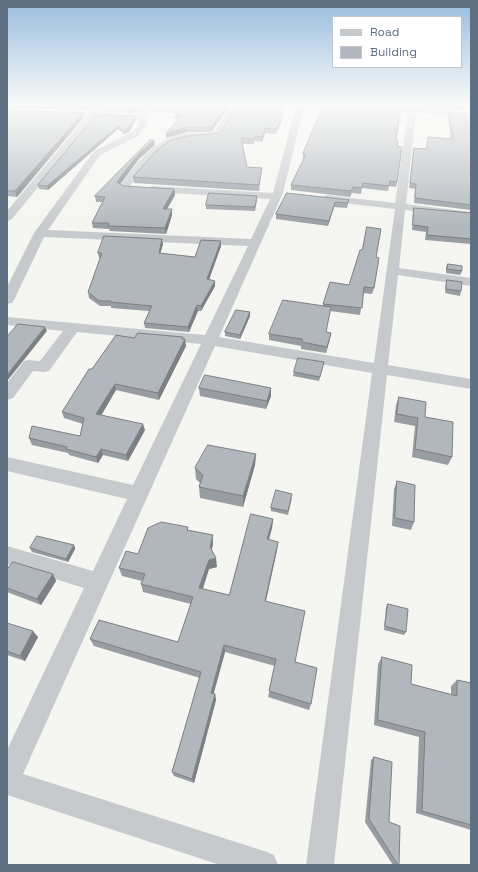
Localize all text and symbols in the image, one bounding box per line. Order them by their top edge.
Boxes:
legend [332,16,462,68]
text: Road [370,24,399,40]
text: Building [370,44,417,60]

